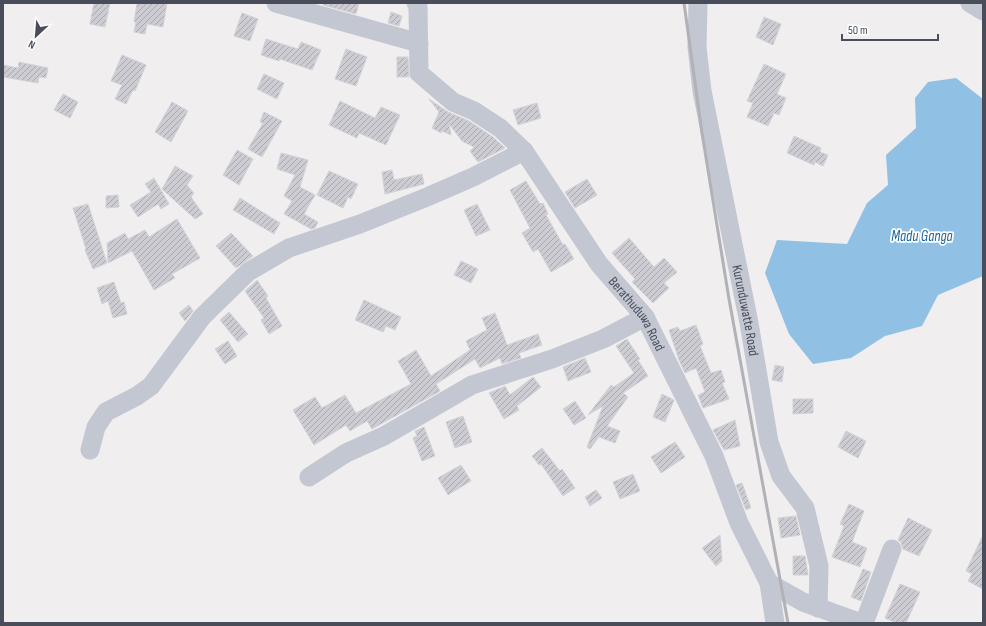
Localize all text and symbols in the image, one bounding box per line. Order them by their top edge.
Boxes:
north arrow [16,16,56,56]
scale bar [842,16,938,42]
text: 50 m [848,23,868,38]
text: N [26,37,37,52]
water label: Madu Ganga [891,227,953,246]
street label: Kurunduwatte Road [729,263,763,357]
street label: Berathuduwa Road [605,273,669,354]

